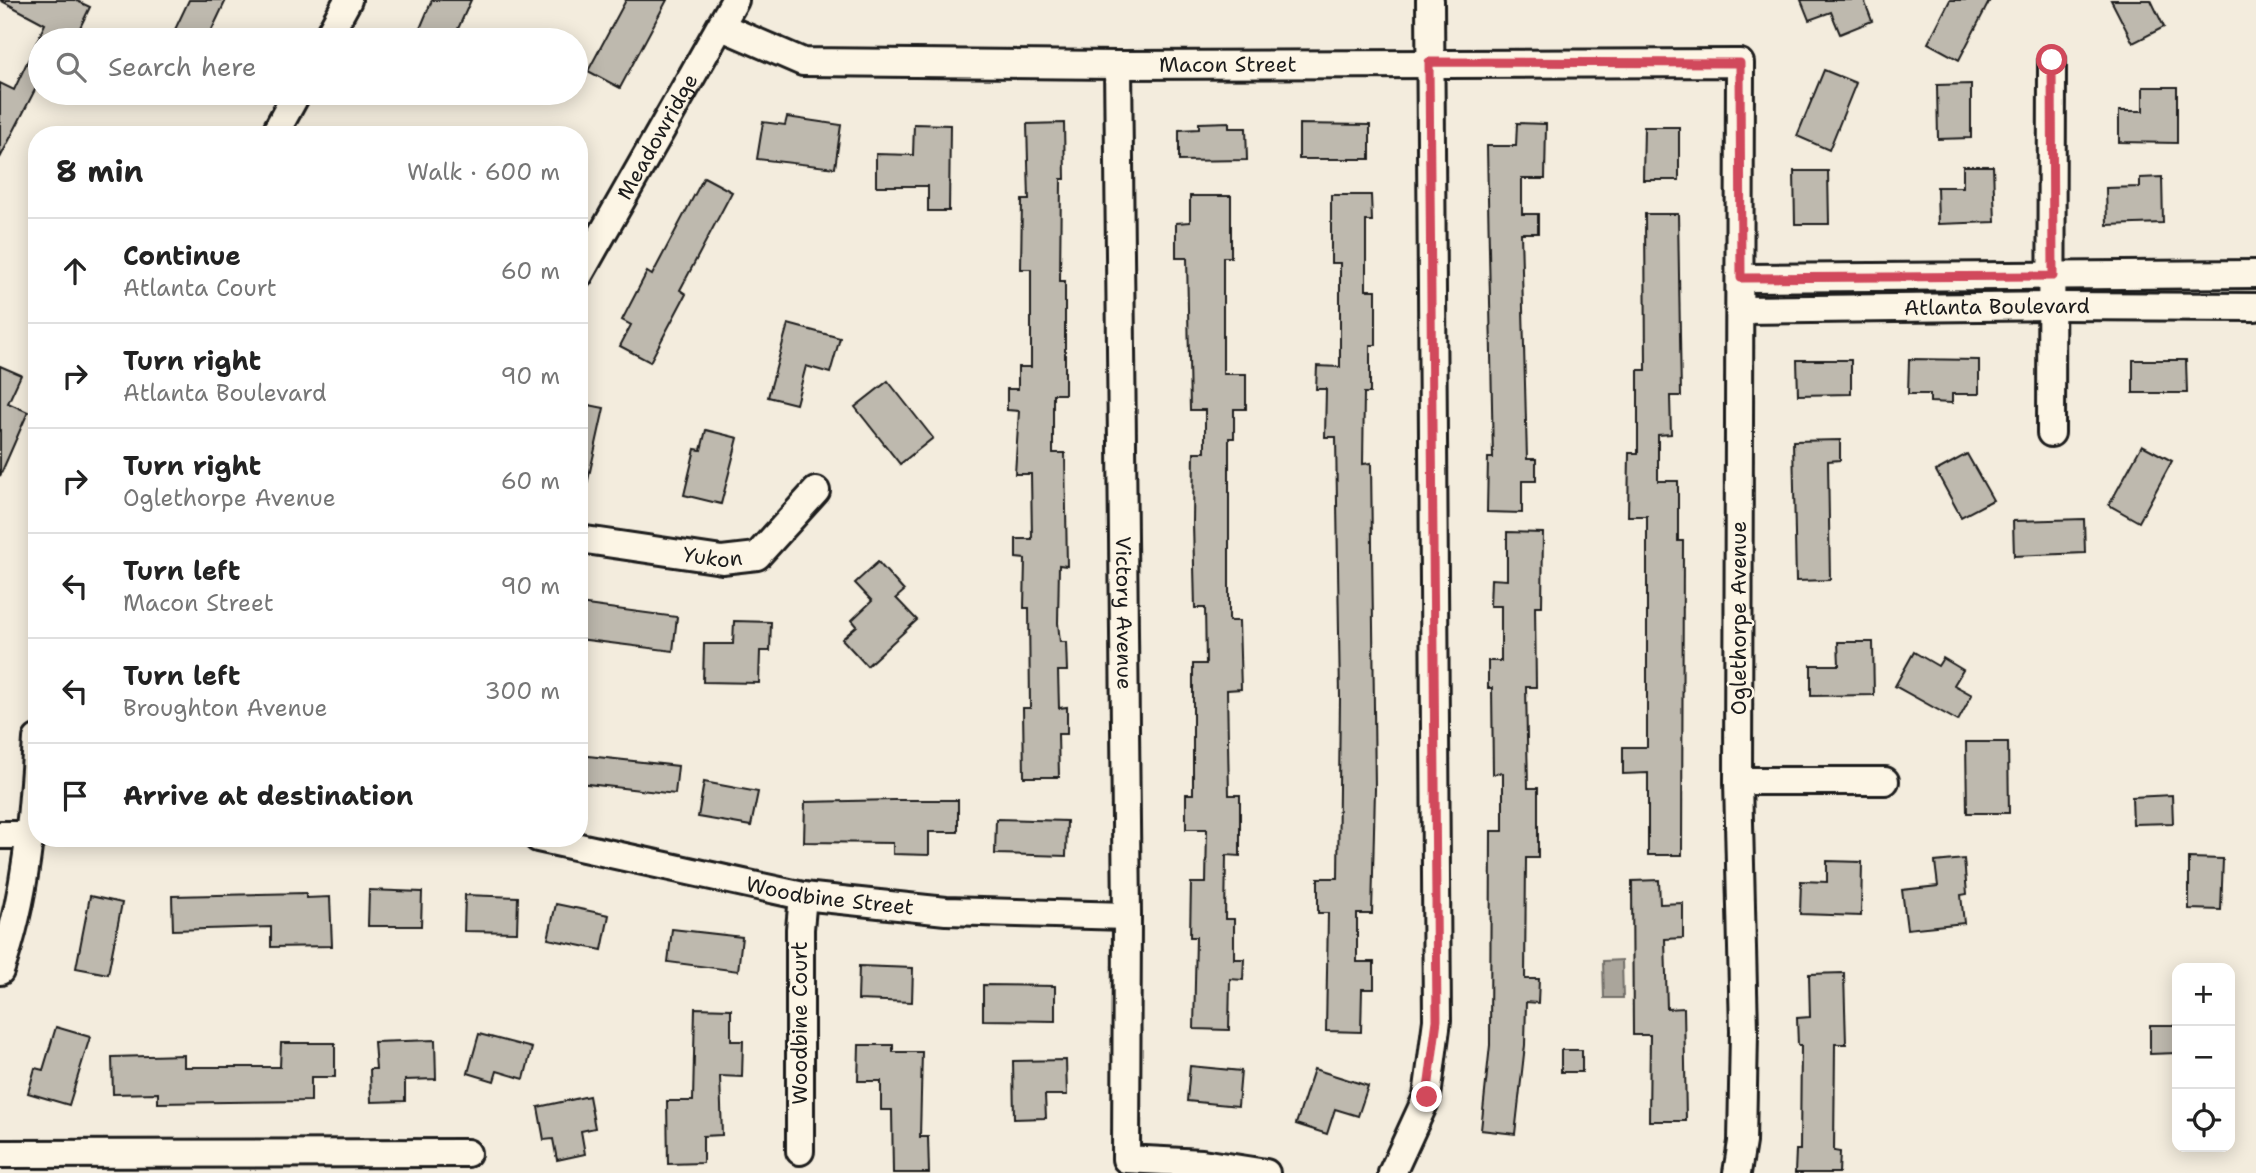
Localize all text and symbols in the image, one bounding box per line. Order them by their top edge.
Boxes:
search box [28,28,588,105]
route start [2036,44,2067,75]
icon: search [52,48,90,86]
text: Search here [108,49,257,84]
street label: Macon Street [1159,50,1297,79]
street label: Meadowridge [610,68,704,205]
text: 8 min [56,151,143,192]
text: Walk · 600 m [407,157,560,187]
text: Continue [123,238,241,273]
icon: ahead [56,252,94,290]
text: 60 m [501,256,560,286]
text: Atlanta Court [123,273,277,303]
street label: Atlanta Boulevard [1904,292,2090,322]
text: Turn right [123,343,261,378]
icon: right [56,357,94,395]
text: 90 m [500,361,560,391]
text: Atlanta Boulevard [123,378,327,408]
text: Turn right [123,448,261,483]
icon: right [56,462,94,500]
text: 60 m [501,466,560,496]
text: Oglethorpe Avenue [123,483,336,513]
street label: Oglethorpe Avenue [1725,521,1753,715]
street label: Victory Avenue [1109,536,1139,690]
street label: Yukon [681,540,744,575]
text: Turn left [123,553,240,588]
icon: left [56,567,94,605]
text: 90 m [500,571,560,601]
text: Macon Street [123,588,274,618]
text: Turn left [123,658,240,693]
icon: left [56,672,94,710]
text: 300 m [485,676,560,706]
text: Broughton Avenue [123,693,328,723]
icon: arrive [56,777,94,815]
text: Arrive at destination [123,778,413,813]
street label: Woodbine Street [743,870,915,922]
street label: Woodbine Court [786,941,814,1105]
map controls [2172,963,2235,1152]
button: + [2172,963,2235,1026]
button: − [2172,1026,2235,1089]
route end [1411,1081,1442,1112]
button: locate [2172,1089,2235,1152]

